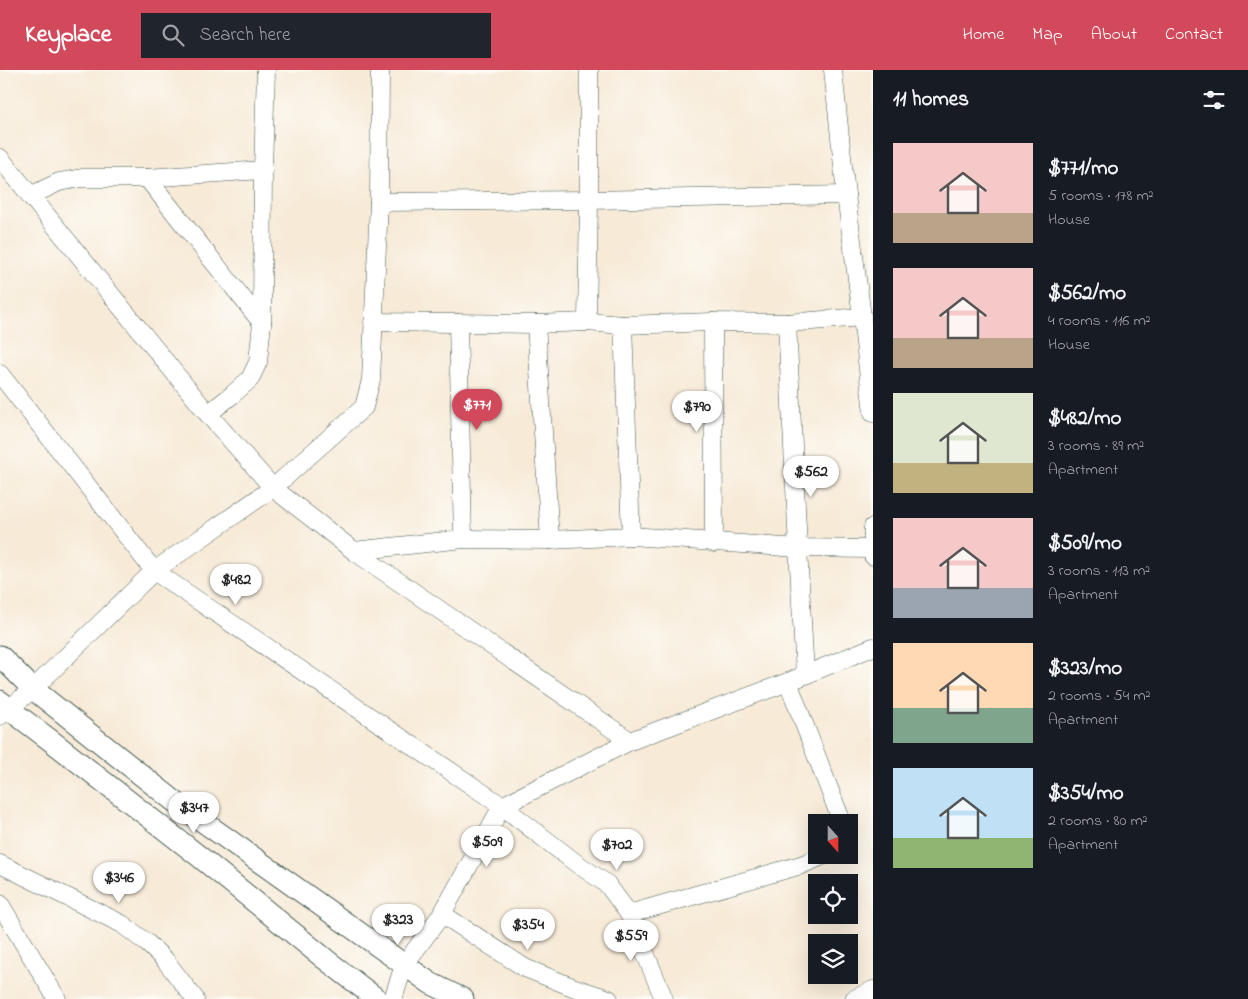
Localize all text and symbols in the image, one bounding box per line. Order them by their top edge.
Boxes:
search box [141,13,491,58]
text: Keyplace [25,18,111,53]
icon: search [159,21,187,49]
text: Search here [199,22,291,49]
text: Home [963,22,1004,48]
text: Map [1032,22,1063,48]
text: About [1091,22,1137,48]
text: Contact [1165,22,1223,48]
text: 11 homes [893,85,969,115]
icon: filters [1200,86,1228,114]
text: $771/mo [1048,154,1118,184]
icon: home [933,163,993,223]
text: 5 rooms · 178 m² [1048,184,1154,208]
text: House [1048,208,1090,232]
text: $562/mo [1048,279,1126,309]
icon: home [933,288,993,348]
text: 4 rooms · 116 m² [1048,309,1151,333]
text: House [1048,333,1090,357]
pin: $771 [447,388,507,431]
pin: $790 [667,390,727,433]
text: $771 [463,393,491,417]
text: $790 [683,395,711,419]
text: $482/mo [1048,404,1121,434]
icon: home [933,413,993,473]
text: 3 rooms · 89 m² [1048,434,1144,458]
pin: $562 [781,456,841,498]
text: Apartment [1048,458,1118,482]
text: $562 [794,460,828,484]
text: $509/mo [1048,529,1122,559]
icon: home [933,538,993,598]
text: 3 rooms · 113 m² [1048,559,1150,583]
pin: $482 [206,564,266,606]
text: $482 [221,568,251,592]
text: Apartment [1048,583,1118,607]
text: $323/mo [1048,654,1122,684]
icon: home [933,663,993,723]
text: 2 rooms · 54 m² [1048,684,1150,708]
text: Apartment [1048,708,1118,732]
text: $354/mo [1048,779,1124,809]
icon: home [933,788,993,848]
pin: $347 [164,792,224,834]
text: $347 [179,796,209,820]
text: 2 rooms · 80 m² [1048,809,1148,833]
north arrow [808,814,858,864]
map controls [808,814,858,984]
pin: $509 [457,826,517,868]
pin: $702 [587,828,647,871]
text: $509 [472,830,502,854]
text: $702 [601,833,633,857]
text: Apartment [1048,833,1118,857]
pin: $346 [89,862,149,904]
text: $346 [104,866,134,890]
button: locate [808,874,858,924]
pin: $323 [368,904,428,946]
text: $323 [383,908,413,932]
pin: $354 [498,908,558,951]
text: $354 [512,913,544,937]
pin: $559 [601,920,661,962]
text: $559 [615,924,647,948]
button: layers [808,934,858,984]

